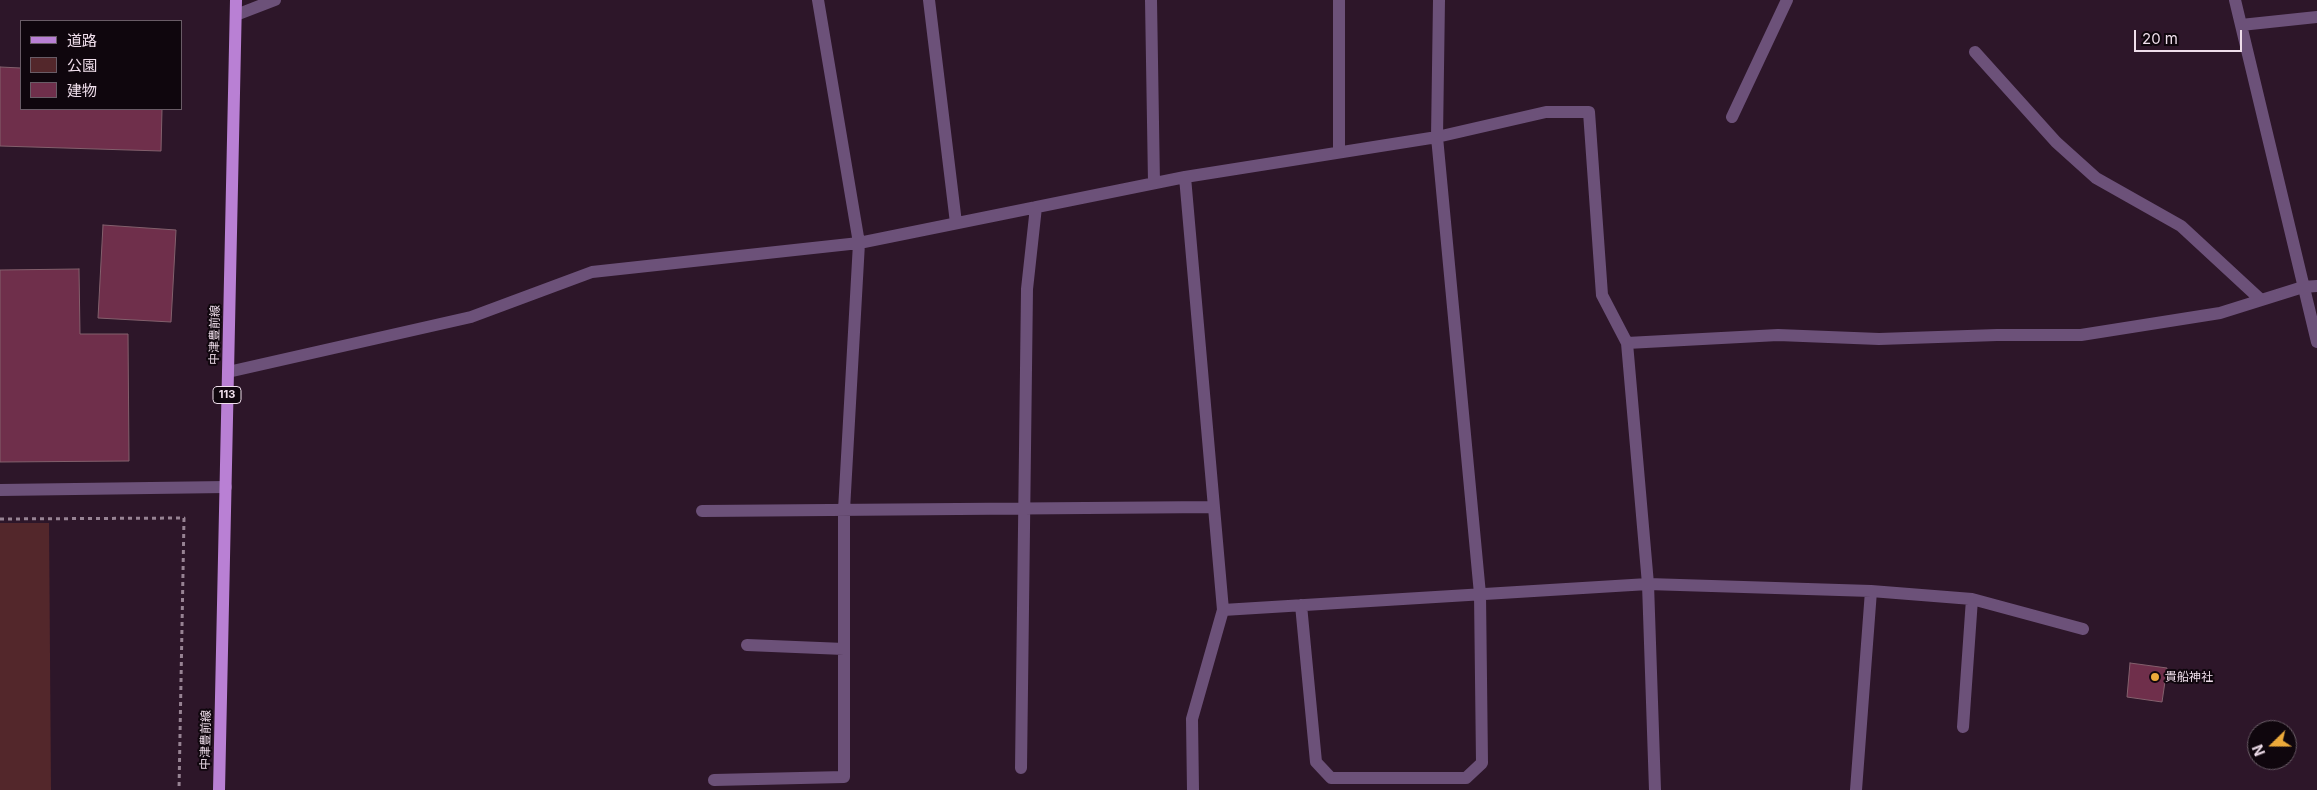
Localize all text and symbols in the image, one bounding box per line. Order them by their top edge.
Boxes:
legend [20,20,182,110]
scale bar [2137,20,2244,52]
text: 20 m [2142,29,2178,48]
text: 道路 [67,31,97,50]
text: 公園 [67,56,97,75]
text: 建物 [67,81,97,100]
street label: 中津豊前線 [207,305,223,365]
road number: 113 [213,386,241,404]
place label: 貴船神社 [2165,670,2213,684]
marker: 貴船神社 [2149,671,2161,683]
street label: 中津豊前線 [198,710,214,770]
north arrow [2247,720,2297,770]
text: N [2249,742,2268,759]

